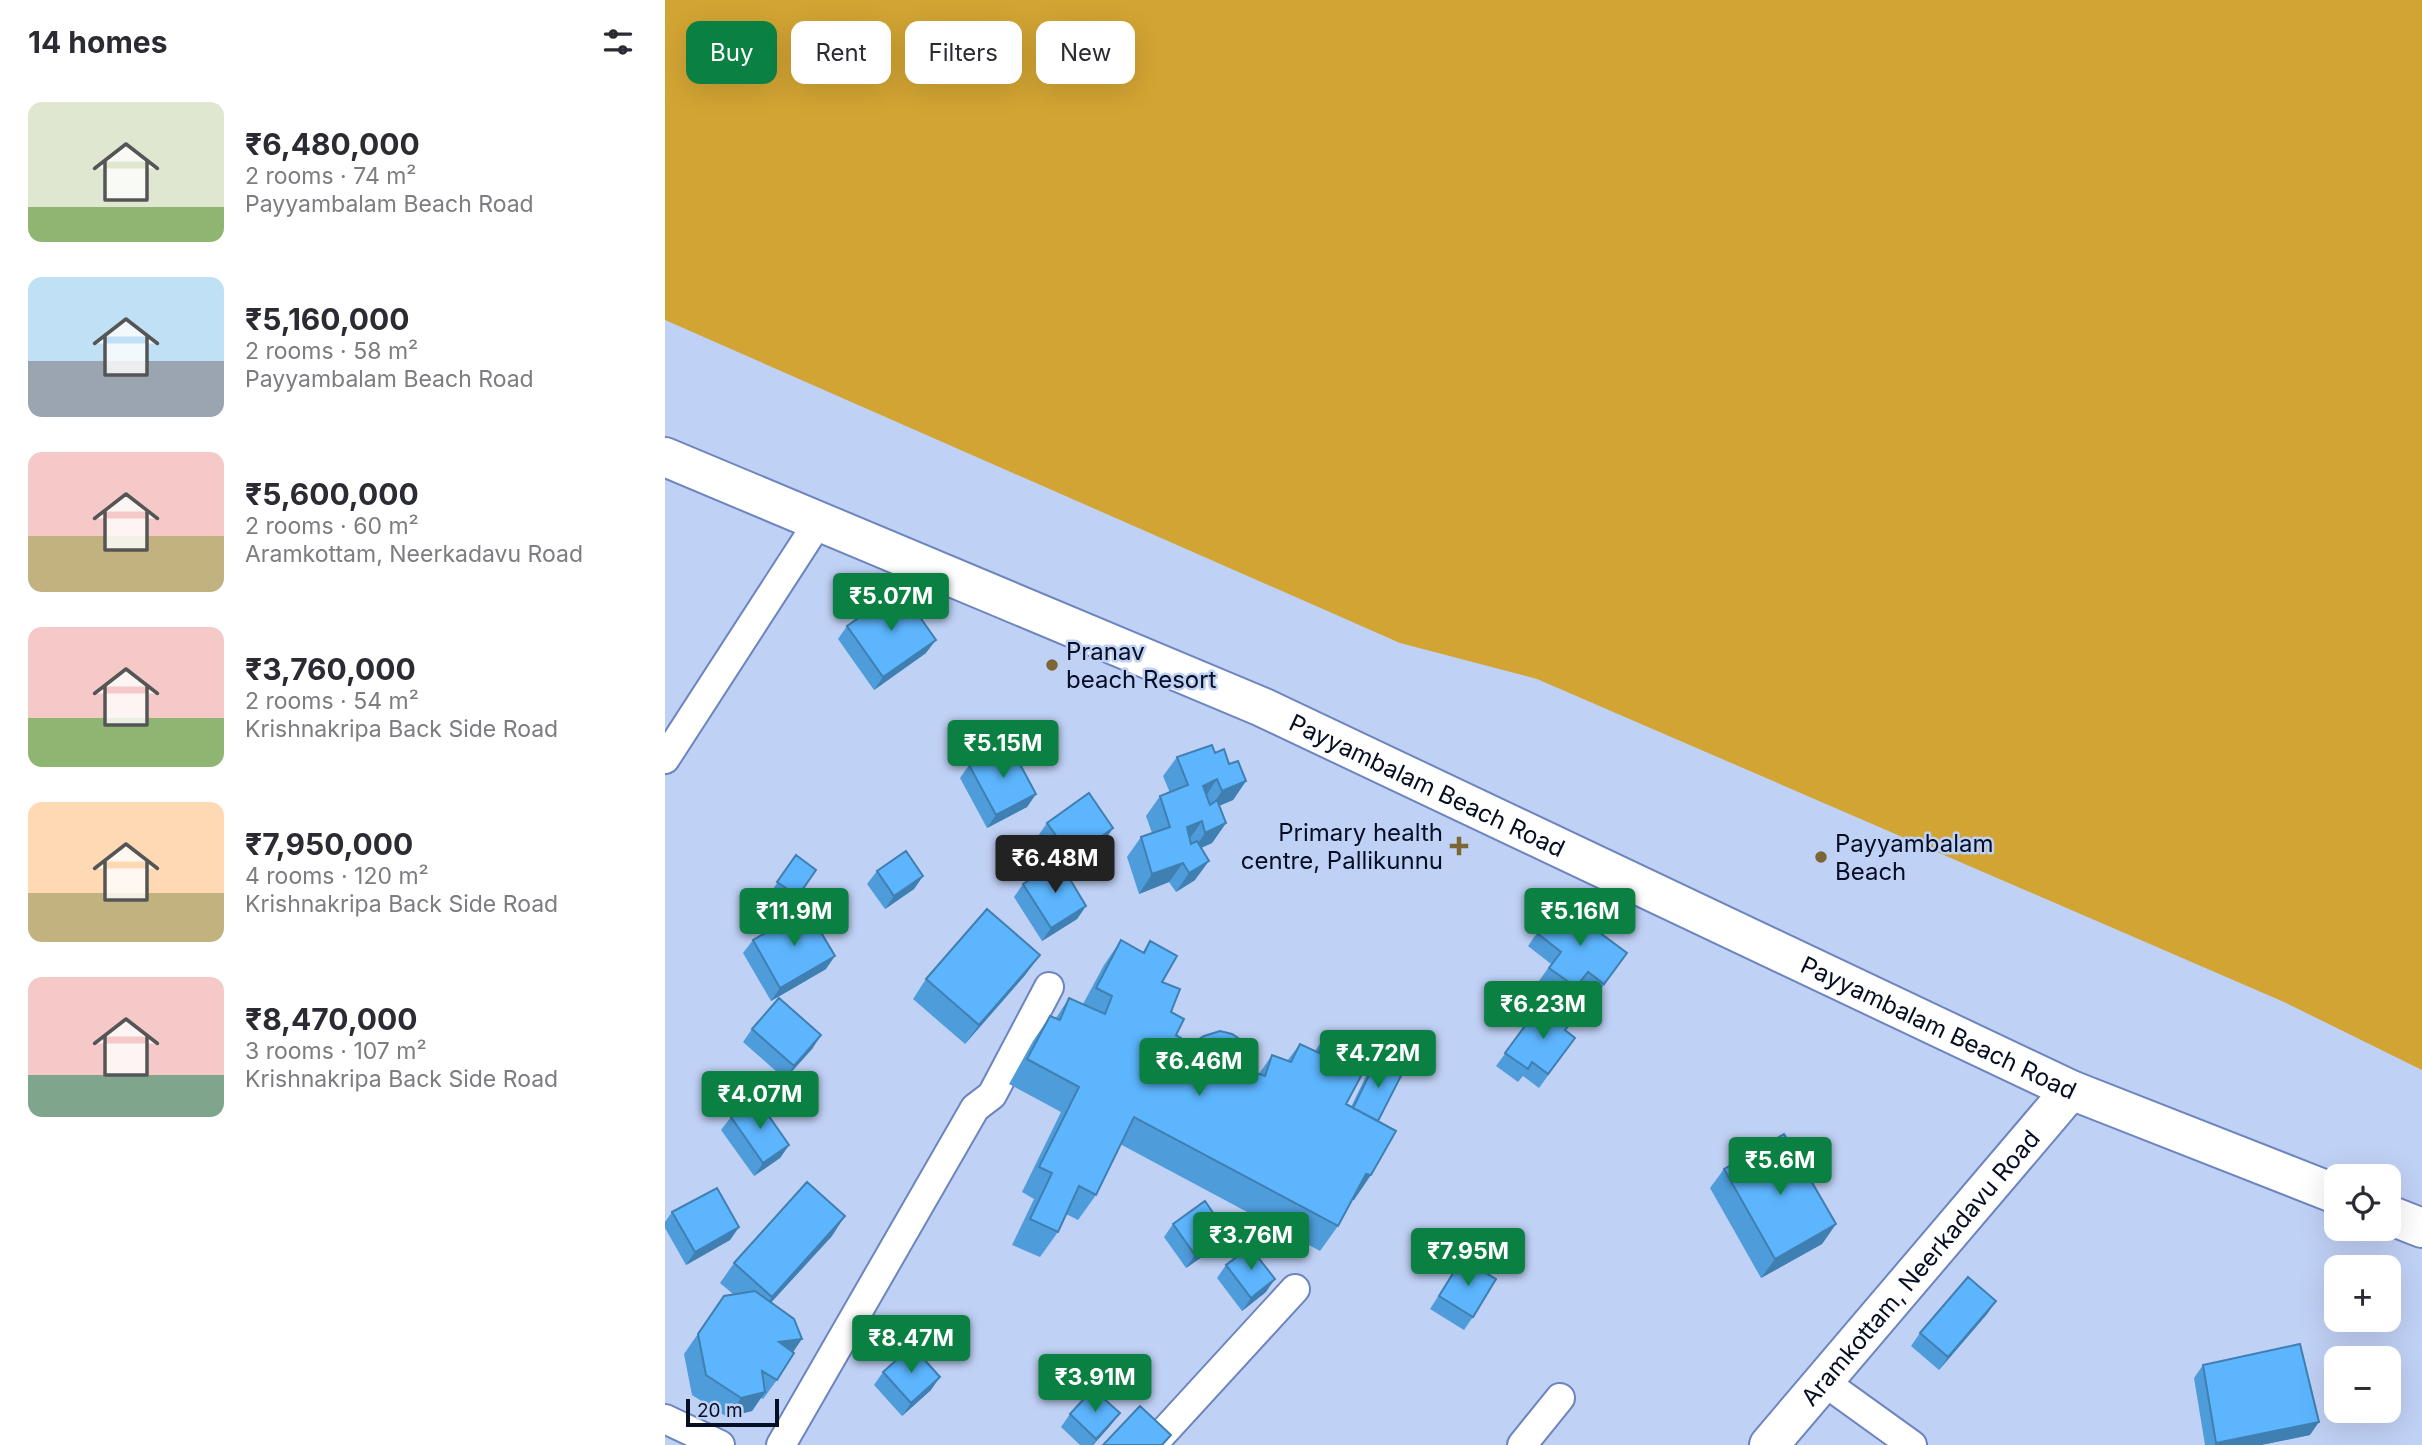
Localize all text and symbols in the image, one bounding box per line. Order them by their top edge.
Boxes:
chip: Buy [686,21,777,84]
chip: Rent [791,21,891,84]
chip: Filters [905,21,1022,84]
chip: New [1036,21,1135,84]
icon: filters [599,23,637,61]
text: 14 homes [28,24,167,60]
text: ₹6,480,000 [245,126,420,162]
icon: home [84,130,168,214]
text: 2 rooms · 74 m² [245,162,417,190]
text: Payyambalam Beach Road [245,190,534,218]
text: ₹5,160,000 [245,301,410,337]
icon: home [84,305,168,389]
text: 2 rooms · 58 m² [245,337,418,365]
text: Payyambalam Beach Road [245,365,534,393]
text: ₹5,600,000 [245,476,419,512]
icon: home [84,480,168,564]
text: 2 rooms · 60 m² [245,512,419,540]
text: Aramkottam, Neerkadavu Road [245,540,583,568]
pin: ₹5.07M [834,574,948,633]
text: ₹5.07M [849,582,933,610]
place label: Pranav beach Resort [1066,637,1217,694]
text: ₹3,760,000 [245,651,416,687]
icon: home [84,655,168,739]
marker: Pranav beach Resort [1044,657,1060,673]
text: 2 rooms · 54 m² [245,687,419,715]
street label: Payyambalam Beach Road [1285,708,1570,863]
text: Krishnakripa Back Side Road [245,715,558,743]
pin: ₹5.15M [946,720,1060,780]
text: ₹5.15M [964,729,1042,757]
place label: Primary health centre, Pallikunnu [1241,818,1443,875]
text: ₹7,950,000 [245,826,413,862]
place label: Payyambalam Beach [1835,829,1994,886]
icon: home [84,830,168,914]
pin: ₹6.48M [998,836,1112,895]
marker: Primary health centre, Pallikunnu [1449,836,1469,856]
text: ₹6.48M [1011,844,1099,872]
marker: Payyambalam Beach [1813,849,1829,865]
text: 4 rooms · 120 m² [245,862,429,890]
pin: ₹11.9M [737,888,851,948]
pin: ₹5.16M [1523,888,1637,948]
text: Krishnakripa Back Side Road [245,890,558,918]
text: ₹11.9M [756,897,832,925]
text: ₹5.16M [1540,897,1620,925]
street label: Payyambalam Beach Road [1796,950,2081,1105]
pin: ₹6.23M [1486,982,1600,1041]
text: ₹6.23M [1500,990,1586,1018]
text: ₹8,470,000 [245,1001,418,1037]
icon: home [84,1005,168,1089]
pin: ₹4.72M [1321,1030,1435,1090]
text: 3 rooms · 107 m² [245,1037,427,1065]
pin: ₹6.46M [1142,1038,1256,1098]
text: ₹4.72M [1336,1039,1420,1067]
text: ₹6.46M [1156,1047,1243,1075]
text: Krishnakripa Back Side Road [245,1065,558,1093]
pin: ₹4.07M [703,1072,817,1131]
text: ₹4.07M [718,1080,802,1108]
street label: Aramkottam, Neerkadavu Road [1795,1124,2045,1411]
pin: ₹5.6M [1731,1138,1829,1197]
text: ₹5.6M [1745,1146,1815,1174]
map controls [2324,1164,2401,1423]
button: locate [2324,1164,2401,1241]
pin: ₹3.76M [1194,1212,1308,1272]
text: ₹3.76M [1209,1221,1293,1249]
pin: ₹7.95M [1411,1228,1525,1288]
text: ₹7.95M [1427,1237,1509,1265]
button: + [2324,1255,2401,1332]
pin: ₹8.47M [854,1316,968,1375]
text: ₹8.47M [868,1324,954,1352]
button: − [2324,1346,2401,1423]
pin: ₹3.91M [1038,1354,1152,1414]
text: ₹3.91M [1054,1363,1136,1391]
scale bar [686,1396,779,1428]
text: 20 m [697,1399,743,1422]

